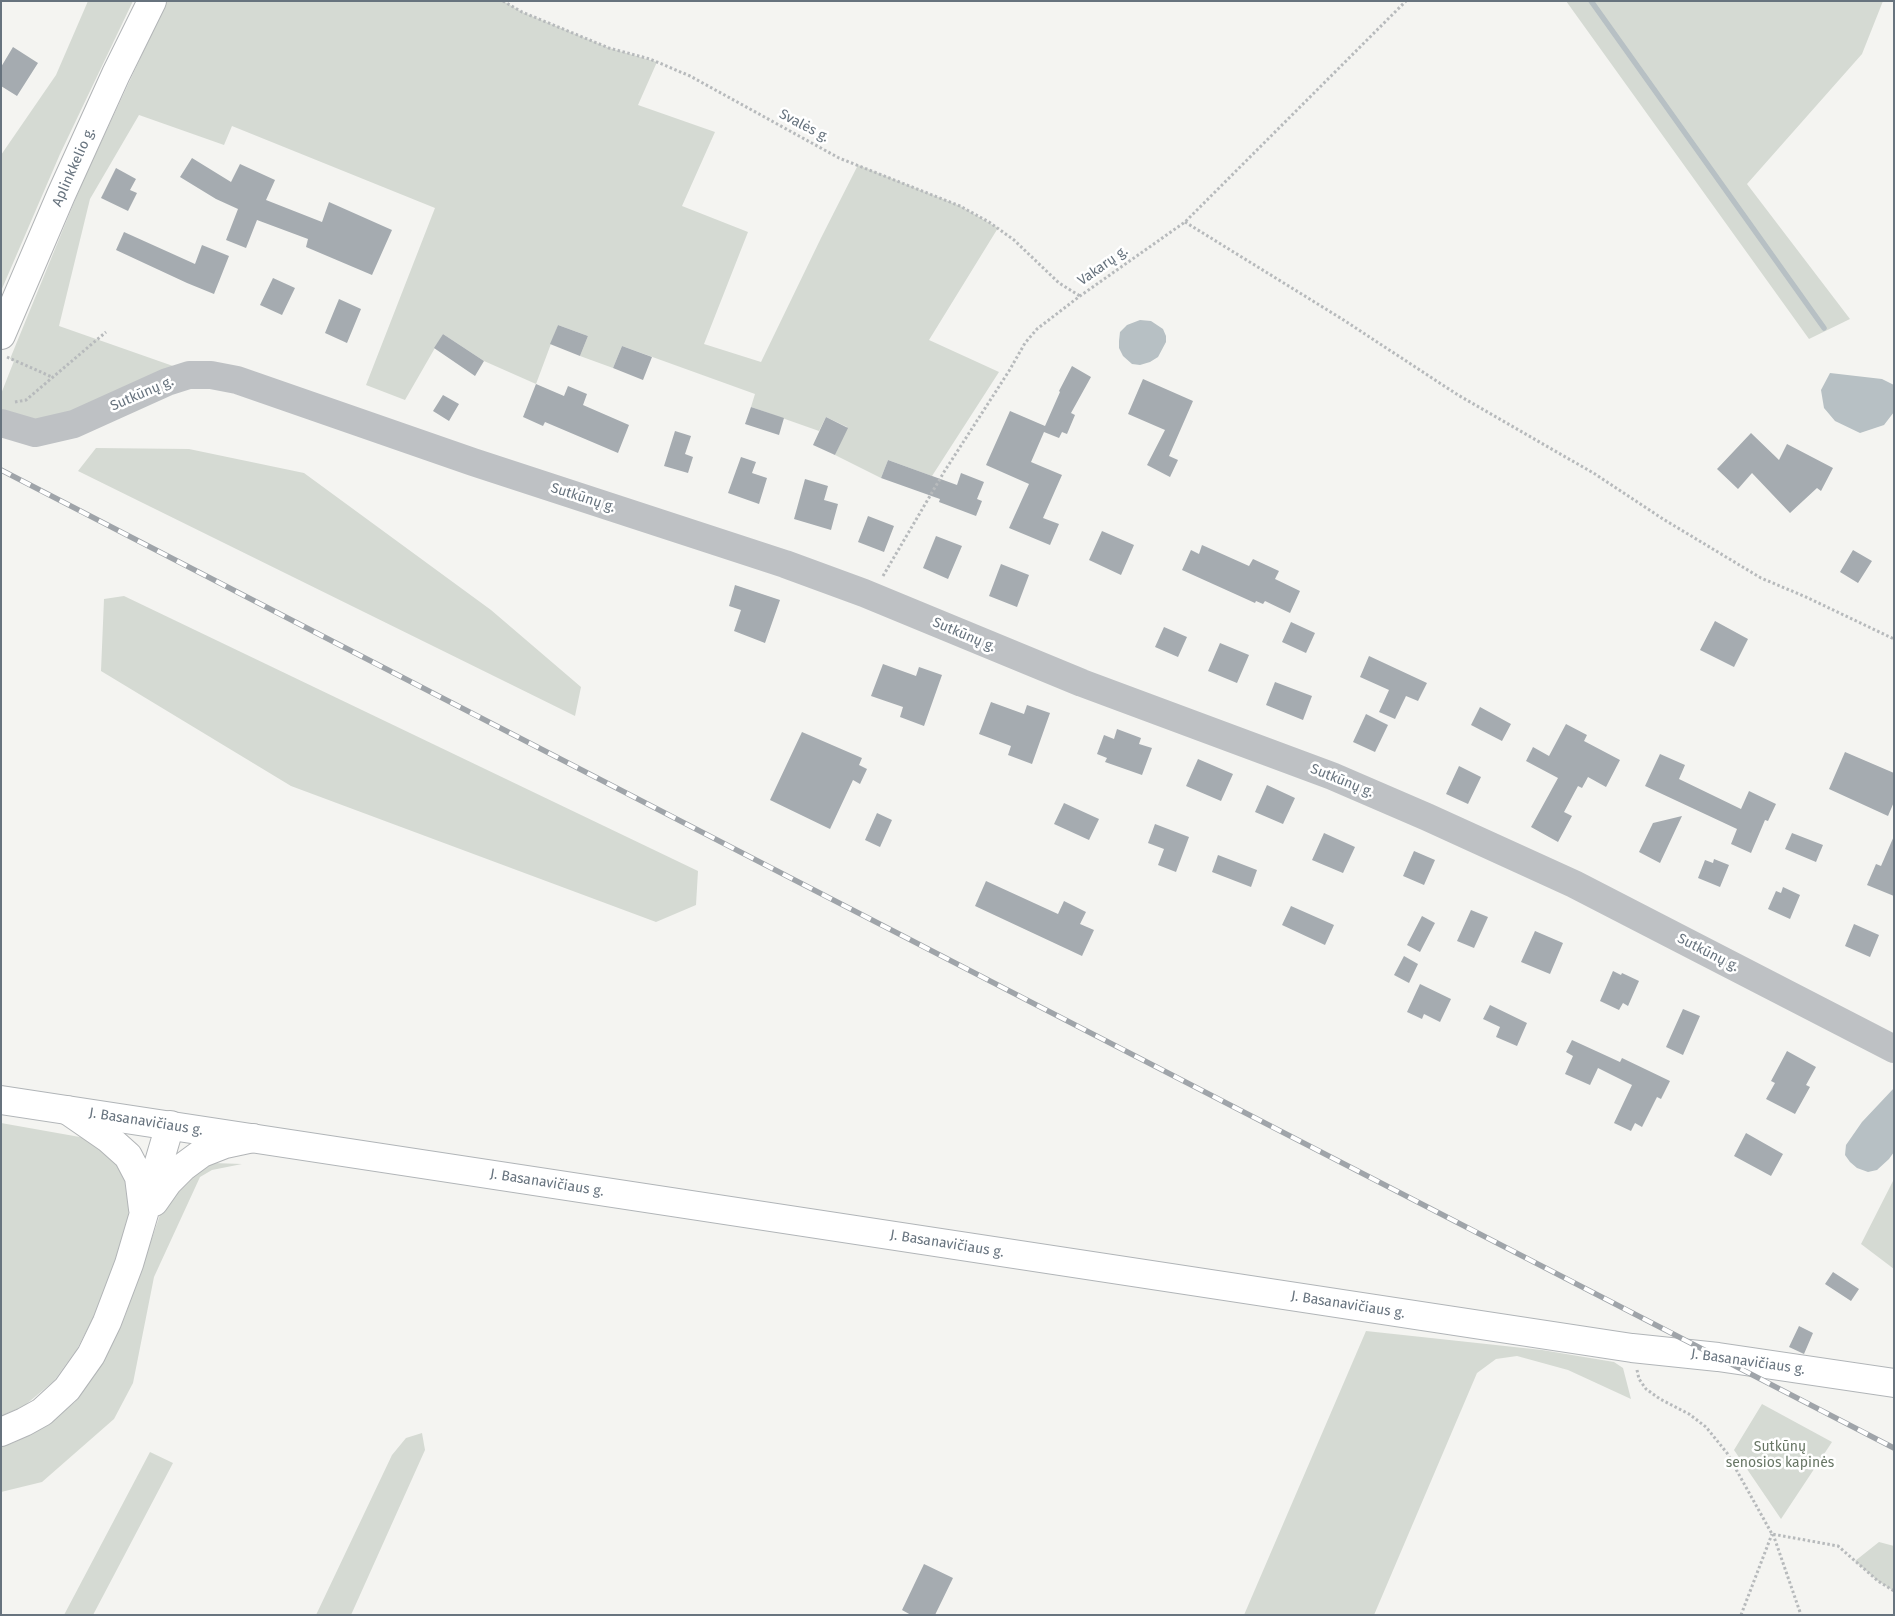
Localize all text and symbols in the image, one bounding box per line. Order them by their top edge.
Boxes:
street label: Svalės g. [776,106,832,146]
street label: Aplinkkelio g. [49,125,99,209]
street label: Vakarų g. [1075,243,1131,289]
street label: Sutkūnų g. [108,373,176,415]
street label: Sutkūnų g. [549,480,617,516]
street label: Sutkūnų g. [930,614,998,656]
street label: Sutkūnų g. [1308,761,1376,801]
street label: Sutkūnų g. [1674,930,1742,976]
street label: J. Basanavičiaus g. [88,1105,204,1139]
street label: J. Basanavičiaus g. [489,1166,605,1200]
street label: J. Basanavičiaus g. [889,1227,1005,1261]
street label: J. Basanavičiaus g. [1290,1288,1406,1322]
street label: J. Basanavičiaus g. [1690,1346,1806,1378]
park label: Sutkūnų senosios kapinės [1726,1439,1834,1471]

